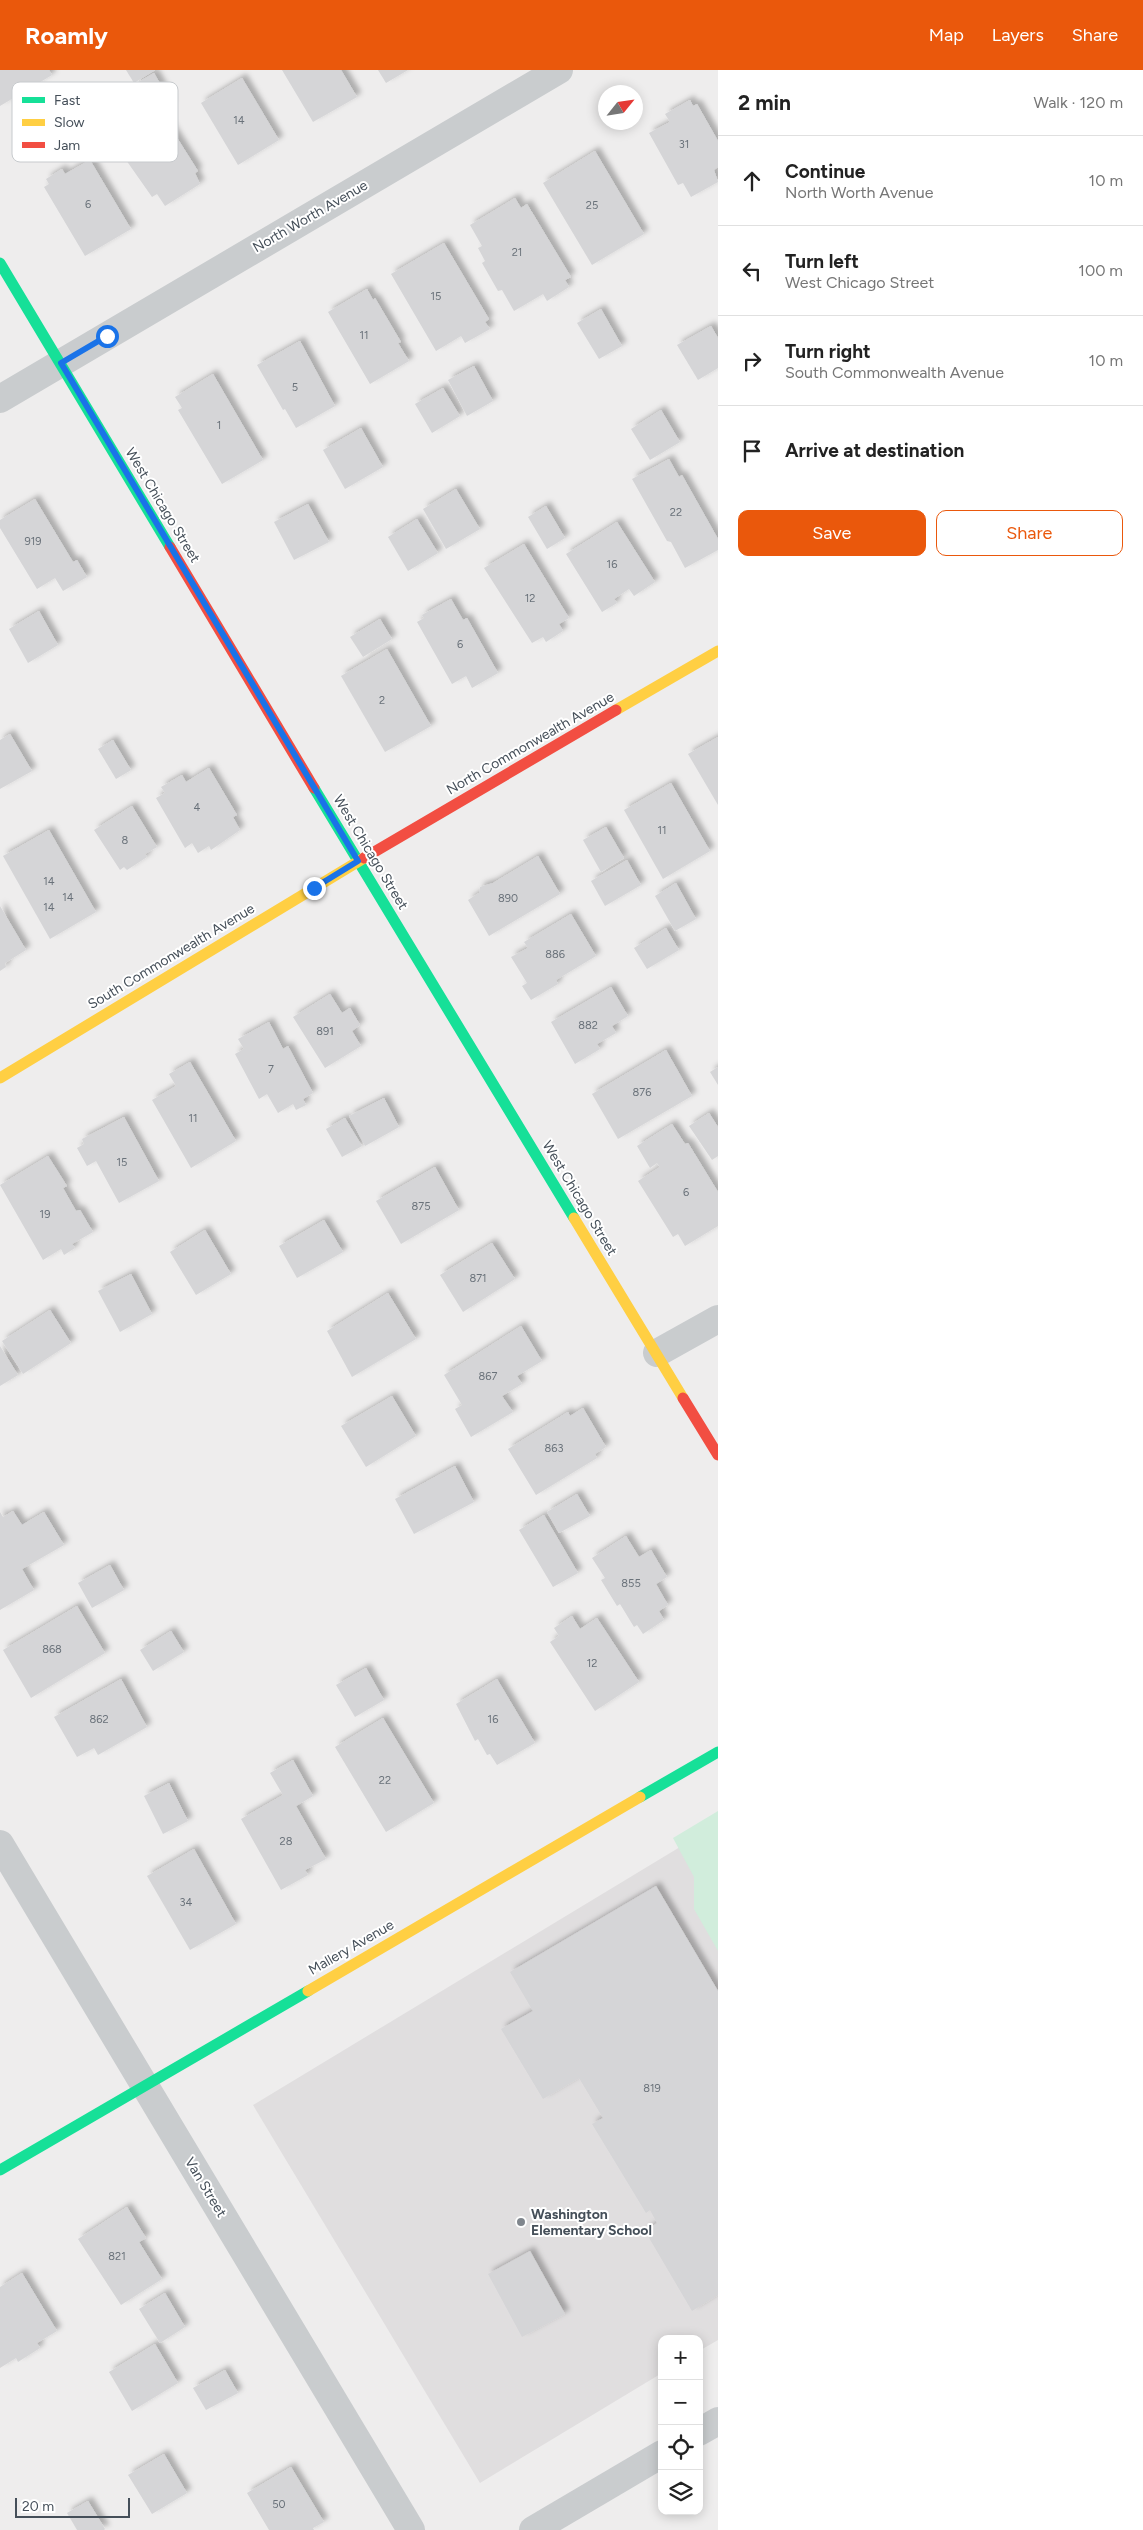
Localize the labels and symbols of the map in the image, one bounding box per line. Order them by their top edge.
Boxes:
legend [12,82,178,162]
north arrow [598,85,643,130]
text: Fast [54,92,80,109]
text: Slow [54,114,85,131]
house number: 14 [233,114,245,127]
text: Jam [54,137,80,154]
house number: 31 [679,138,689,151]
street label: North Worth Avenue [250,176,371,256]
house number: 6 [85,198,91,211]
house number: 25 [586,199,598,212]
house number: 21 [512,246,522,259]
house number: 15 [431,290,441,303]
route start [96,325,119,348]
house number: 11 [359,329,369,342]
house number: 5 [292,381,298,394]
house number: 1 [217,419,221,432]
street label: West Chicago Street [122,445,204,566]
house number: 22 [670,506,682,519]
house number: 919 [25,535,42,548]
house number: 16 [607,558,617,571]
house number: 12 [525,592,535,605]
house number: 6 [457,638,463,651]
street label: North Commonwealth Avenue [443,688,617,798]
house number: 2 [379,694,385,707]
street label: West Chicago Street [330,792,412,913]
house number: 4 [194,801,201,814]
house number: 11 [657,824,667,837]
house number: 8 [122,834,129,847]
house number: 14 [43,875,55,888]
route end [303,877,326,900]
house number: 14 [62,891,74,904]
house number: 890 [498,892,518,905]
street label: South Commonwealth Avenue [85,900,258,1013]
house number: 14 [43,901,55,914]
house number: 886 [545,948,565,961]
house number: 882 [578,1019,598,1032]
house number: 891 [316,1025,334,1038]
house number: 7 [268,1063,274,1076]
house number: 876 [633,1086,651,1099]
house number: 11 [188,1112,198,1125]
street label: West Chicago Street [539,1138,621,1259]
house number: 15 [117,1156,127,1169]
house number: 6 [683,1186,689,1199]
house number: 875 [412,1200,431,1213]
house number: 19 [40,1208,50,1221]
house number: 871 [469,1272,487,1285]
house number: 867 [479,1370,498,1383]
house number: 863 [545,1442,563,1455]
house number: 855 [621,1577,641,1590]
house number: 868 [42,1643,62,1656]
house number: 12 [587,1657,597,1670]
house number: 862 [89,1713,109,1726]
house number: 16 [488,1713,498,1726]
house number: 22 [379,1774,391,1787]
house number: 28 [280,1835,293,1848]
house number: 34 [180,1896,193,1909]
street label: Mallery Avenue [306,1916,397,1979]
house number: 819 [643,2082,661,2095]
street label: Van Street [181,2154,230,2220]
place label: Washington Elementary School [531,2206,652,2239]
marker: Washington Elementary School [515,2216,527,2228]
house number: 821 [108,2250,126,2263]
scale bar [15,2495,130,2518]
house number: 50 [272,2498,286,2511]

